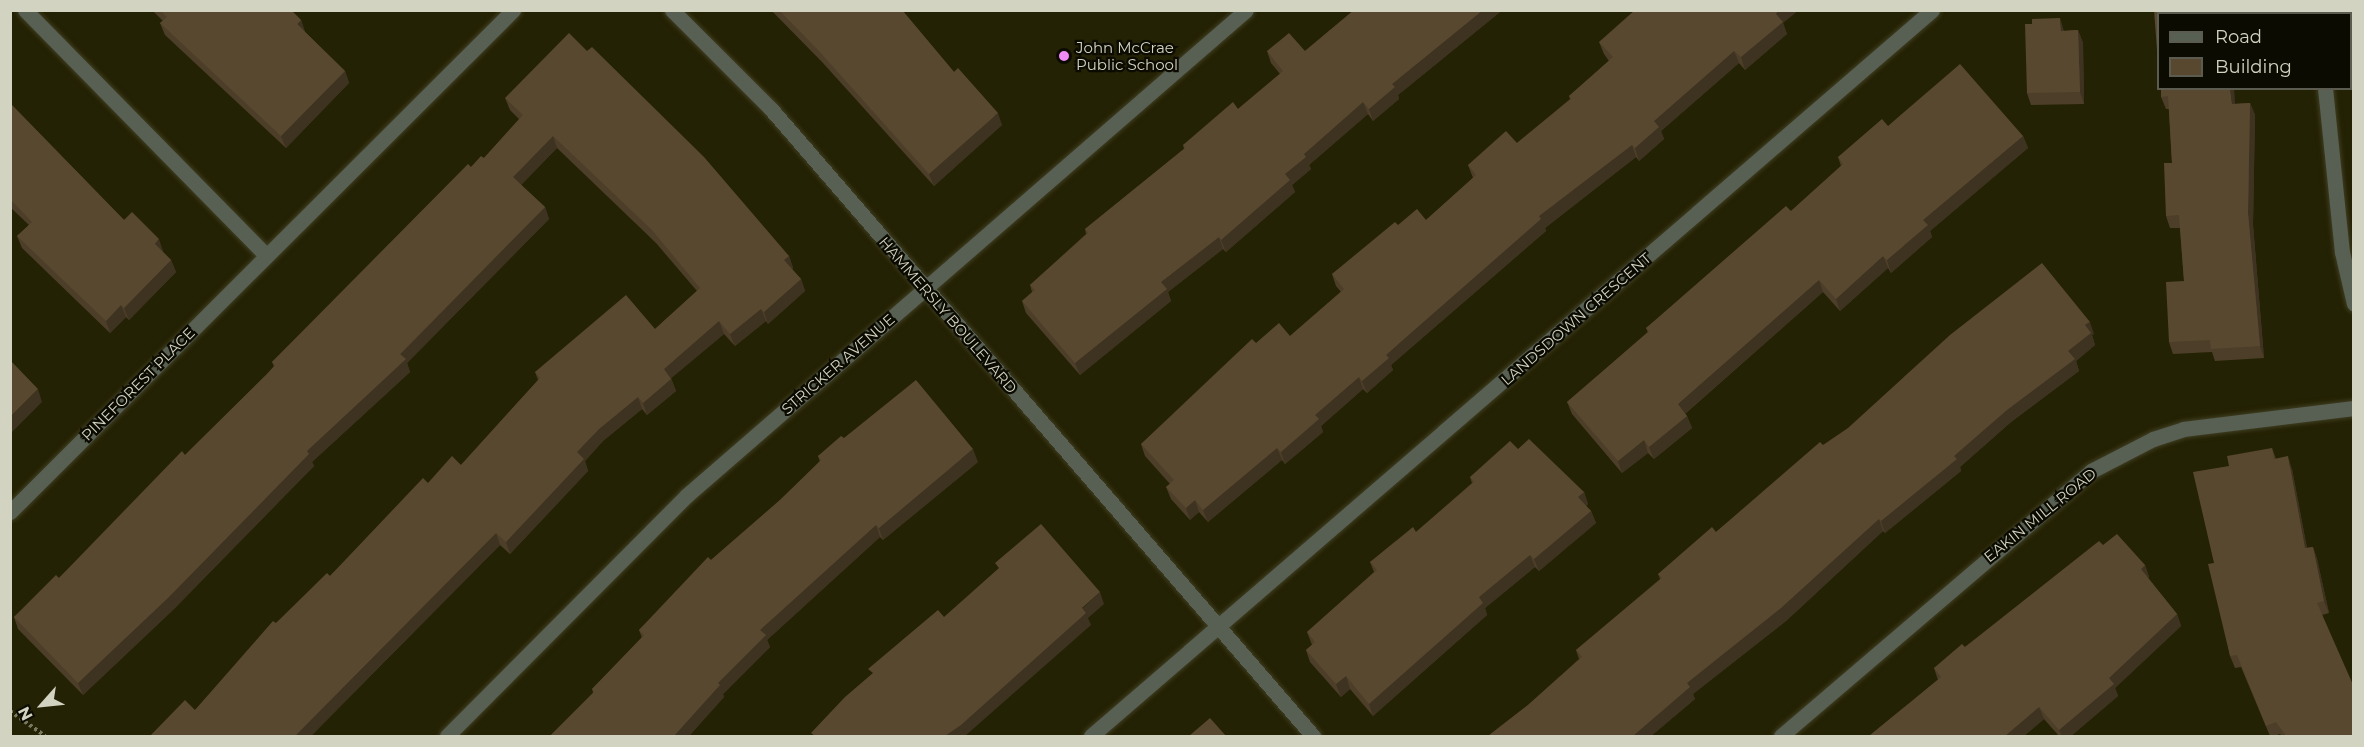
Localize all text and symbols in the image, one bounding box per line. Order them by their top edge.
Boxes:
legend [2157,12,2352,90]
text: Road [2215,26,2262,48]
place label: John McCrae Public School [1076,38,1178,73]
marker: John McCrae Public School [1057,49,1071,63]
text: Building [2215,56,2292,78]
street label: HAMMERSLY BOULEVARD [875,233,1021,397]
street label: LANDSDOWN CRESCENT [1497,249,1655,389]
street label: STRICKER AVENUE [778,310,898,418]
street label: PINEFOREST PLACE [78,324,198,444]
street label: EAKIN MILL ROAD [1980,464,2100,566]
north arrow [12,675,72,735]
text: N [14,703,37,723]

